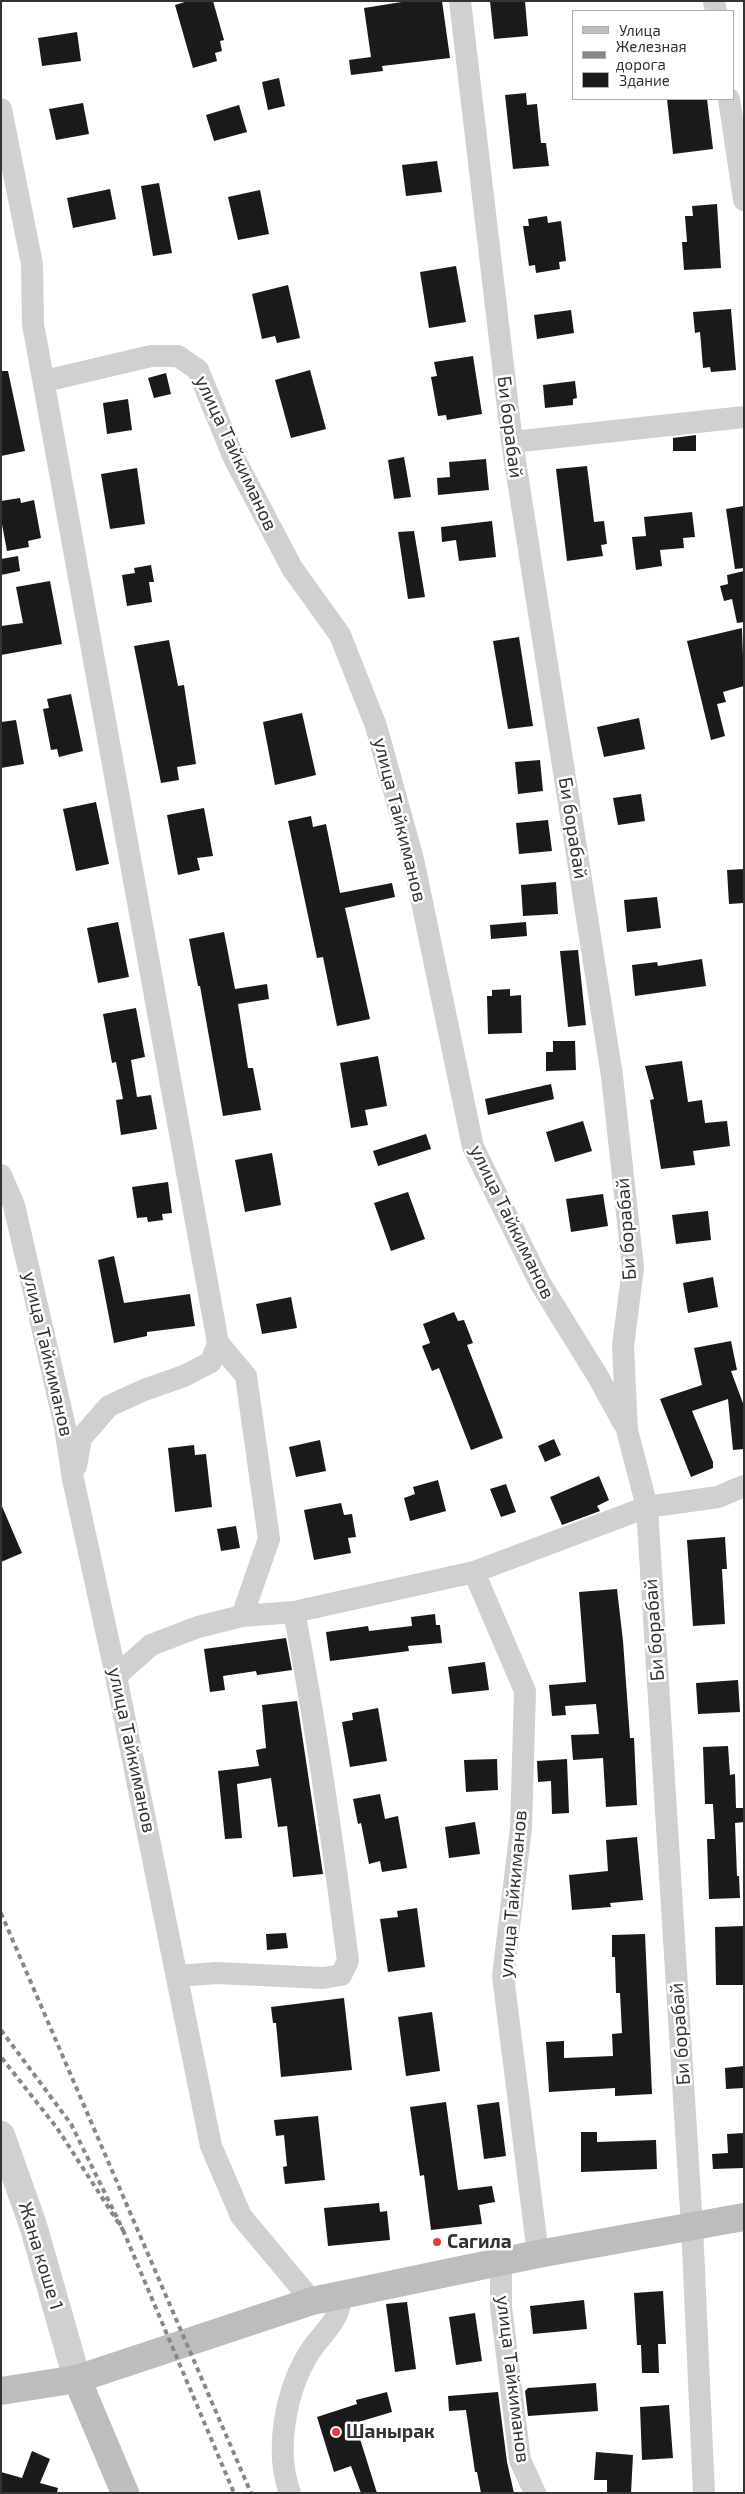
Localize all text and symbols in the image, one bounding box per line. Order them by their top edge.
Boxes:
legend [572,10,735,100]
text: Улица [619,21,661,39]
text: Железная дорога [616,37,687,73]
text: Здание [619,71,670,89]
street label: улица Тайкиманов [190,372,282,534]
street label: Би борабай [492,375,528,479]
street label: улица Тайкиманов [369,736,431,904]
street label: Би борабай [554,776,592,880]
street label: улица Тайкиманов [465,1141,559,1303]
street label: Би борабай [611,1177,641,1281]
street label: улица Тайкиманов [18,1269,78,1439]
street label: Би борабай [639,1578,669,1682]
street label: улица Тайкиманов [103,1665,161,1835]
street label: улица Тайкиманов [494,1809,532,1979]
street label: Би борабай [665,1982,695,2086]
street label: Жана коше 1 [14,2199,68,2313]
place label: Сагила [447,2231,512,2253]
marker: Сагила [431,2236,443,2248]
street label: улица Тайкиманов [491,2294,535,2464]
place label: Шанырак [346,2421,435,2443]
marker: Шанырак [330,2426,342,2438]

